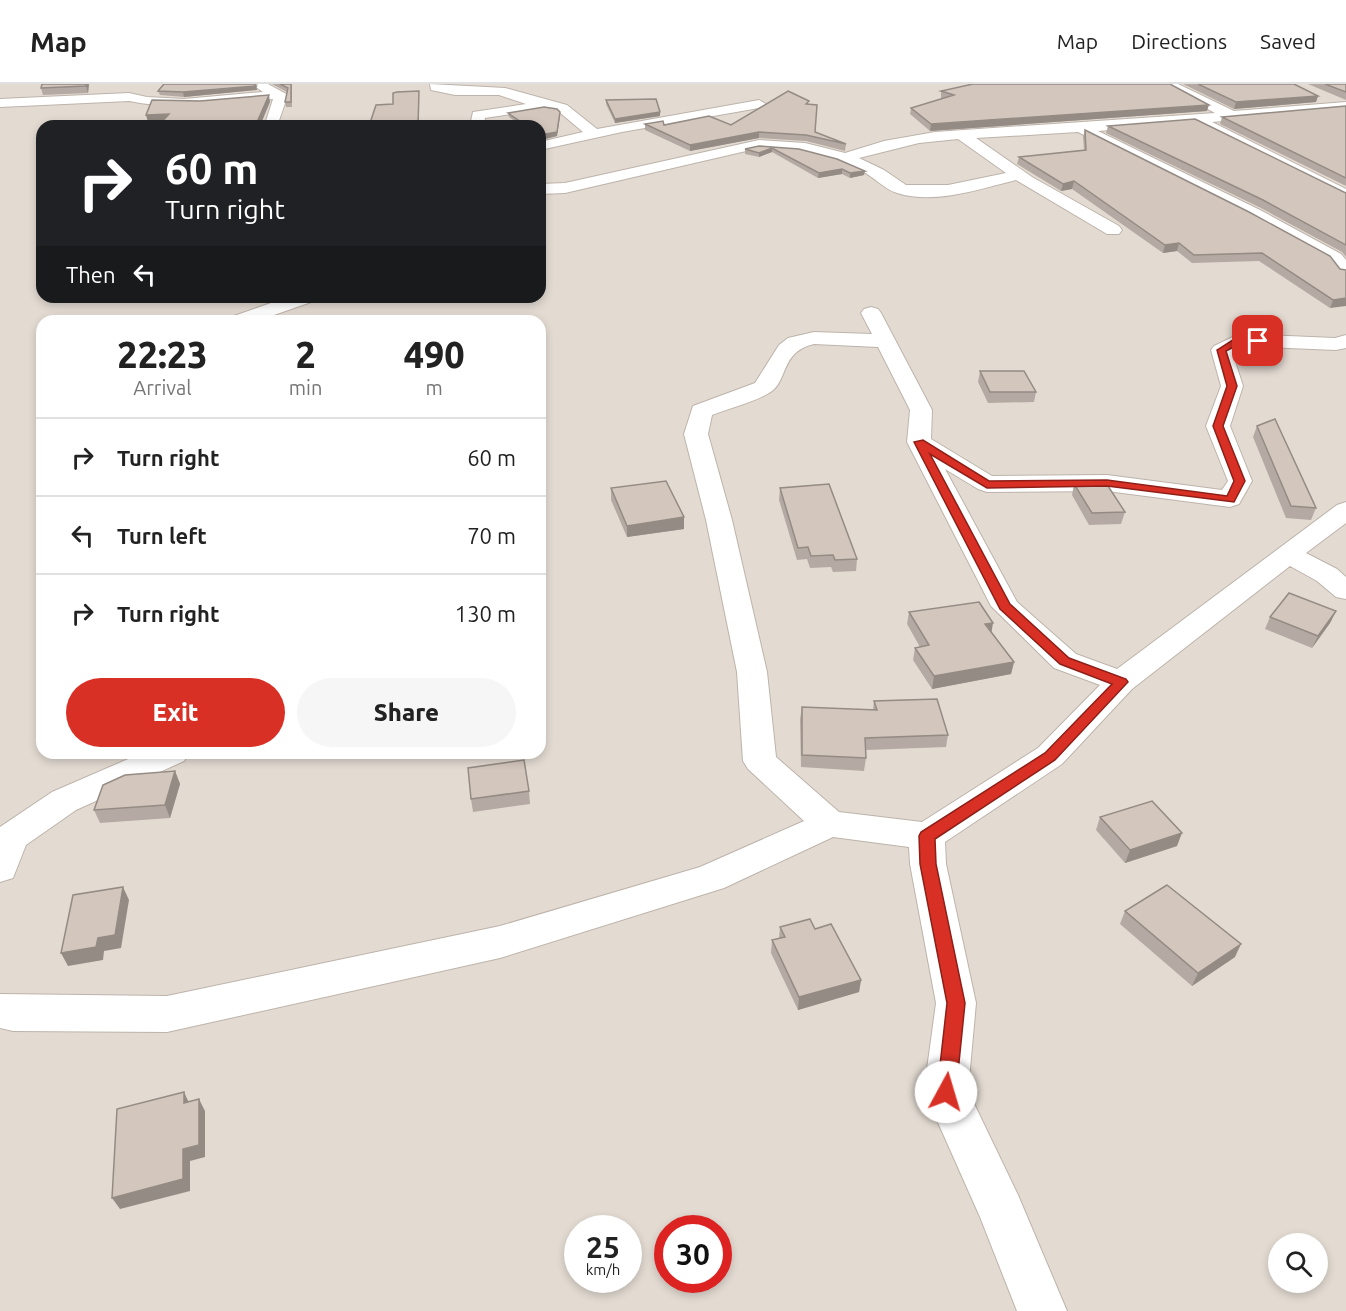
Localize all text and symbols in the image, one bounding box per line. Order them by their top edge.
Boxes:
text: Map [30,26,87,57]
text: Map [1057,29,1098,53]
text: Directions [1131,29,1227,53]
text: Saved [1260,29,1316,53]
icon: right [66,144,144,222]
text: 60 m [165,145,259,192]
text: Turn right [165,194,285,224]
icon: left [128,258,161,291]
text: Then [66,262,116,287]
pin [1232,315,1283,366]
icon: arrive [1241,324,1274,357]
text: 22:23 [117,334,207,375]
text: 2 [295,334,316,375]
text: 490 [404,334,465,375]
text: Arrival [133,376,192,399]
text: min [289,376,322,399]
text: m [426,376,443,399]
icon: right [66,441,99,474]
text: Turn right [117,445,219,470]
text: 60 m [467,445,516,470]
icon: left [66,519,99,552]
text: Turn left [117,523,207,548]
text: 70 m [467,523,516,548]
icon: right [66,597,99,630]
text: Turn right [117,601,219,626]
text: 130 m [455,601,516,626]
button: Exit [66,678,285,747]
button: Share [297,678,516,747]
position arrow [914,1060,978,1124]
speed limit sign: 30 [654,1215,732,1293]
text: 25 [586,1230,620,1264]
map controls [1268,1233,1328,1293]
button: search [1268,1233,1328,1293]
text: km/h [586,1261,620,1278]

